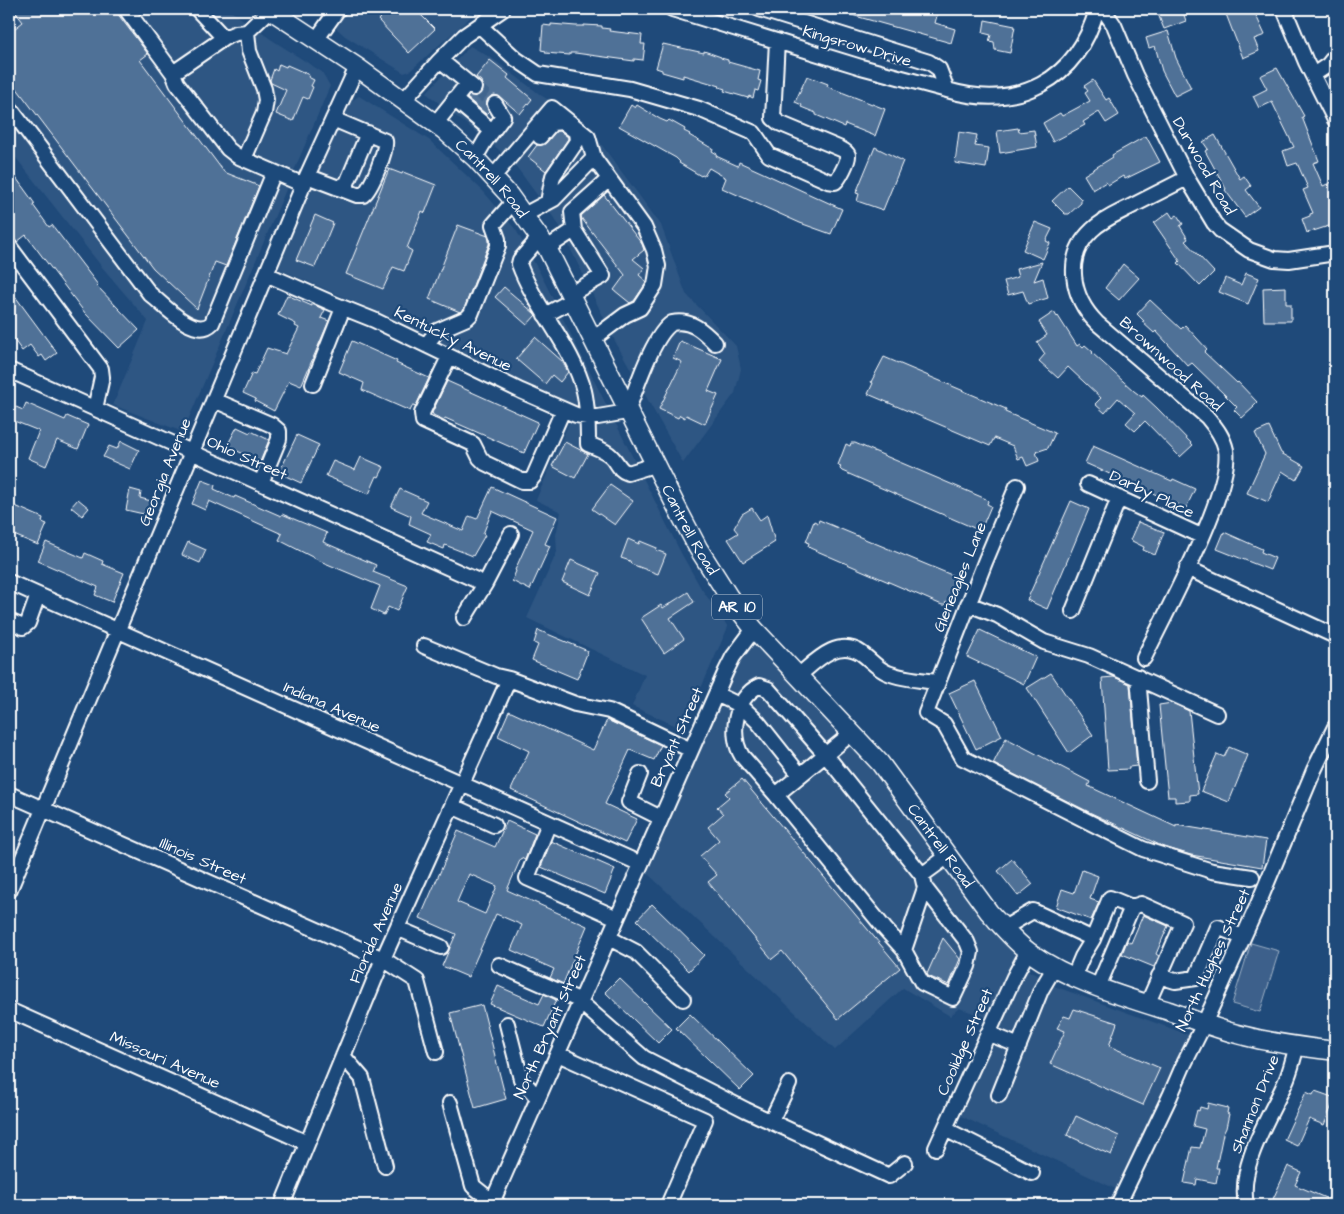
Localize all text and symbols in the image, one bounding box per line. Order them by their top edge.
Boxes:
street label: Kingsrow Drive [800,20,914,73]
street label: Durwood Road [1167,113,1241,219]
street label: Cantrell Road [450,134,533,223]
street label: Kentucky Avenue [390,301,516,378]
street label: Brownwood Road [1114,312,1228,416]
street label: Georgia Avenue [133,414,198,530]
street label: Ohio Street [203,430,291,486]
street label: Darby Place [1106,465,1198,524]
street label: Cantrell Road [656,481,723,579]
street label: Gleneagles Lane [928,518,993,636]
road number: AR 10 [712,594,762,620]
street label: Indiana Avenue [280,676,384,738]
street label: Bryant Street [645,683,710,791]
street label: Cantrell Road [902,799,979,892]
street label: Illinois Street [156,832,250,890]
street label: Florida Avenue [344,879,408,987]
street label: North Hughes Street [1170,885,1257,1035]
street label: North Bryant Street [508,951,593,1103]
street label: Coolidge Street [932,984,1000,1099]
street label: Missouri Avenue [106,1026,224,1094]
street label: Shannon Drive [1225,1051,1285,1156]

